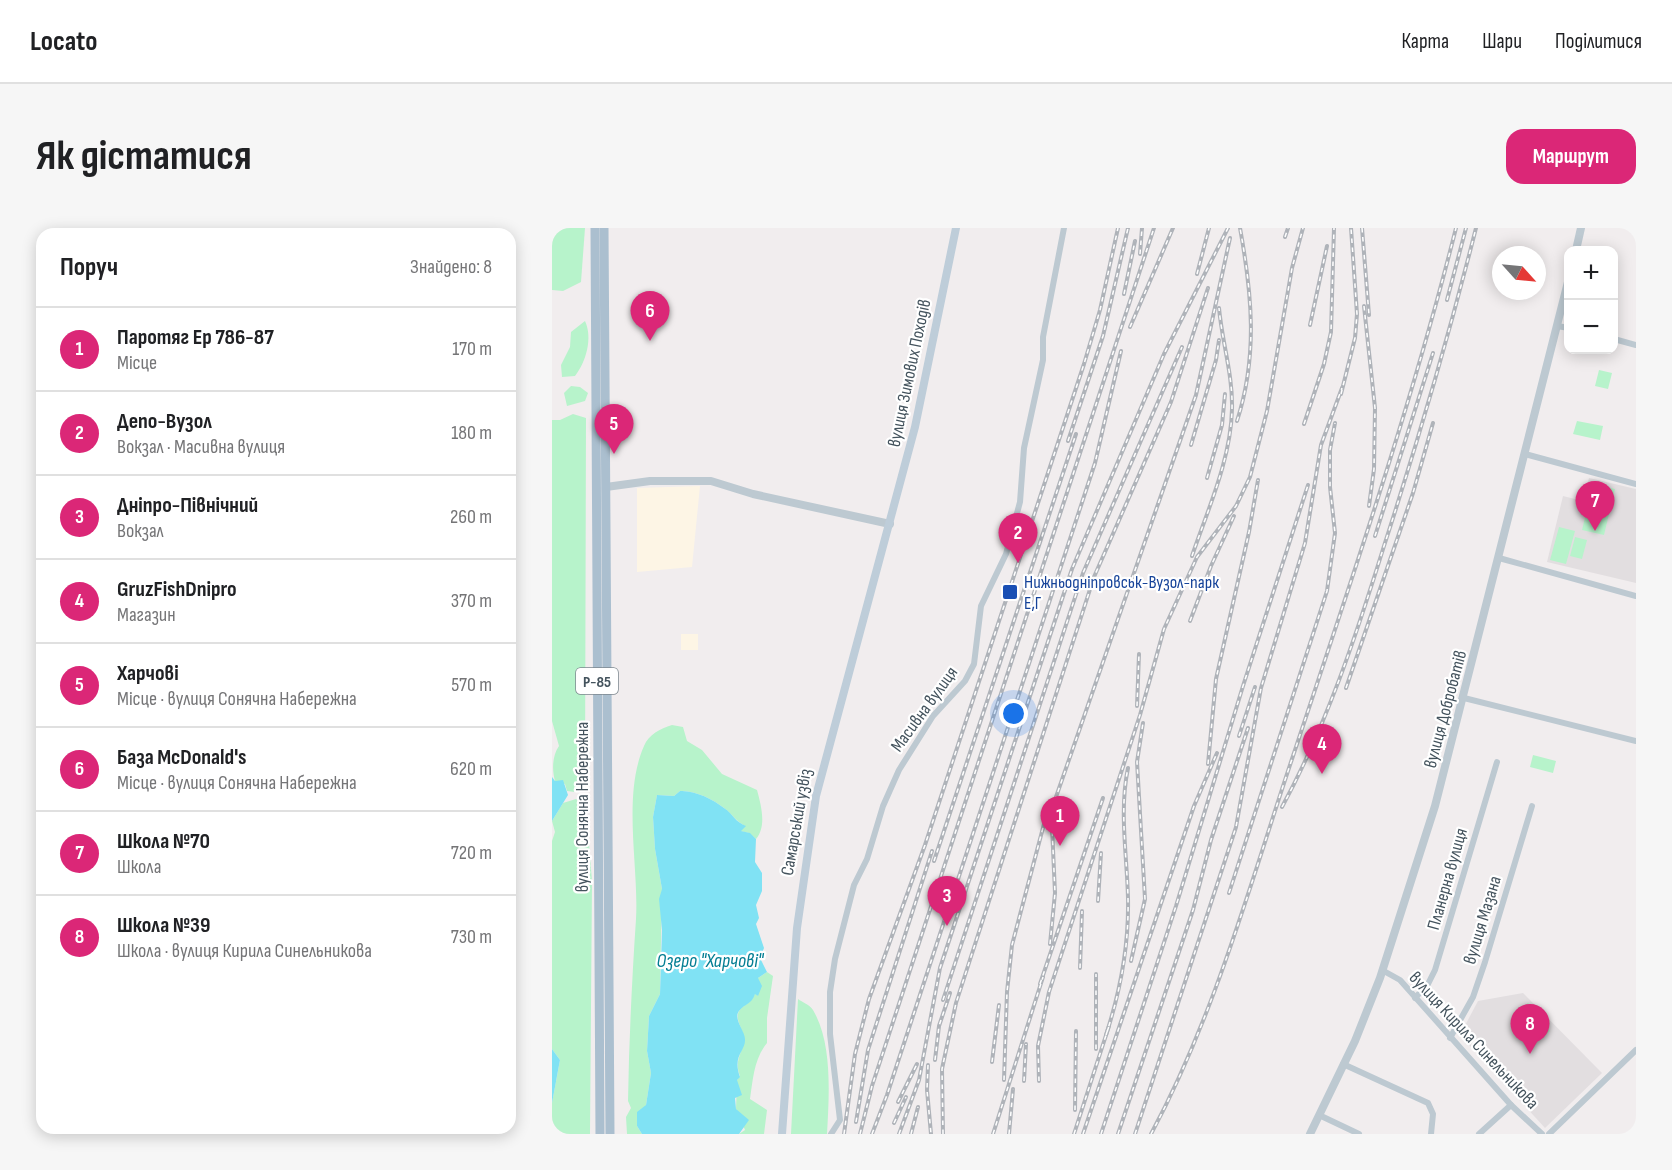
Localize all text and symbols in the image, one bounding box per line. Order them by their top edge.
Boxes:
text: Locato [30,25,97,58]
text: Карта [1401,29,1449,54]
text: Шари [1482,29,1522,54]
text: Поділитися [1555,29,1642,54]
button: Маршрут [1506,129,1636,184]
text: Як дістатися [36,131,252,182]
north arrow [1492,246,1546,300]
map controls [1564,246,1618,354]
button: + [1564,246,1618,300]
text: Поруч [60,252,118,283]
text: Знайдено: 8 [410,255,492,279]
pin: 6 [630,291,670,341]
street label: вулиця Зимових Походів [884,297,935,449]
button: − [1564,300,1618,354]
text: Паротяг Ер 786-87 [117,324,274,351]
text: 1 [76,337,83,361]
text: 170 m [452,337,492,361]
text: Місце [117,351,157,375]
pin: 5 [594,404,634,454]
text: Депо-Вузол [117,408,212,435]
text: 2 [75,421,84,445]
text: 180 m [451,421,492,445]
text: Вокзал · Масивна вулиця [117,435,285,459]
pin: 7 [1576,482,1614,531]
text: Дніпро-Північний [117,492,258,519]
text: 3 [75,505,84,529]
text: 260 m [450,505,492,529]
pin: 2 [998,514,1038,563]
text: Вокзал [117,519,164,543]
place label: Нижньодніпровськ-Вузол-парк Е,Г [1024,572,1219,614]
text: GruzFishDnipro [117,576,237,603]
marker: Нижньодніпровськ-Вузол-парк Е,Г [1001,583,1019,601]
text: 4 [75,589,84,613]
text: 370 m [451,589,492,613]
text: Магазин [117,603,176,627]
street label: вулиця Добробатів [1420,648,1471,770]
text: Харчові [117,660,179,687]
street label: Масивна вулиця [887,663,962,756]
road number: Р-85 [576,668,618,694]
text: 5 [75,673,84,697]
text: 570 m [451,673,492,697]
text: Місце · вулиця Сонячна Набережна [117,687,357,711]
your location [999,699,1028,728]
street label: вулиця Сонячна Набережна [572,722,593,892]
pin: 4 [1302,724,1342,774]
text: База McDonald's [117,744,247,771]
text: 6 [75,757,84,781]
text: 620 m [450,757,492,781]
street label: Самарський узвіз [777,767,816,877]
text: Місце · вулиця Сонячна Набережна [117,771,357,795]
pin: 1 [1040,796,1080,846]
street label: Планерна вулиця [1423,826,1472,932]
text: Школа №70 [117,828,210,855]
text: 7 [75,841,84,865]
text: 720 m [451,841,492,865]
text: Школа [117,855,161,879]
street label: вулиця Мазана [1459,873,1506,967]
pin: 3 [928,876,966,926]
text: Школа №39 [117,912,210,939]
text: 8 [75,925,84,949]
text: 730 m [451,925,492,949]
text: Школа · вулиця Кирила Синельникова [117,939,372,963]
water label: Озеро "Харчові" [656,949,765,973]
street label: вулиця Кирила Синельникова [1404,967,1543,1113]
pin: 8 [1510,1004,1550,1054]

